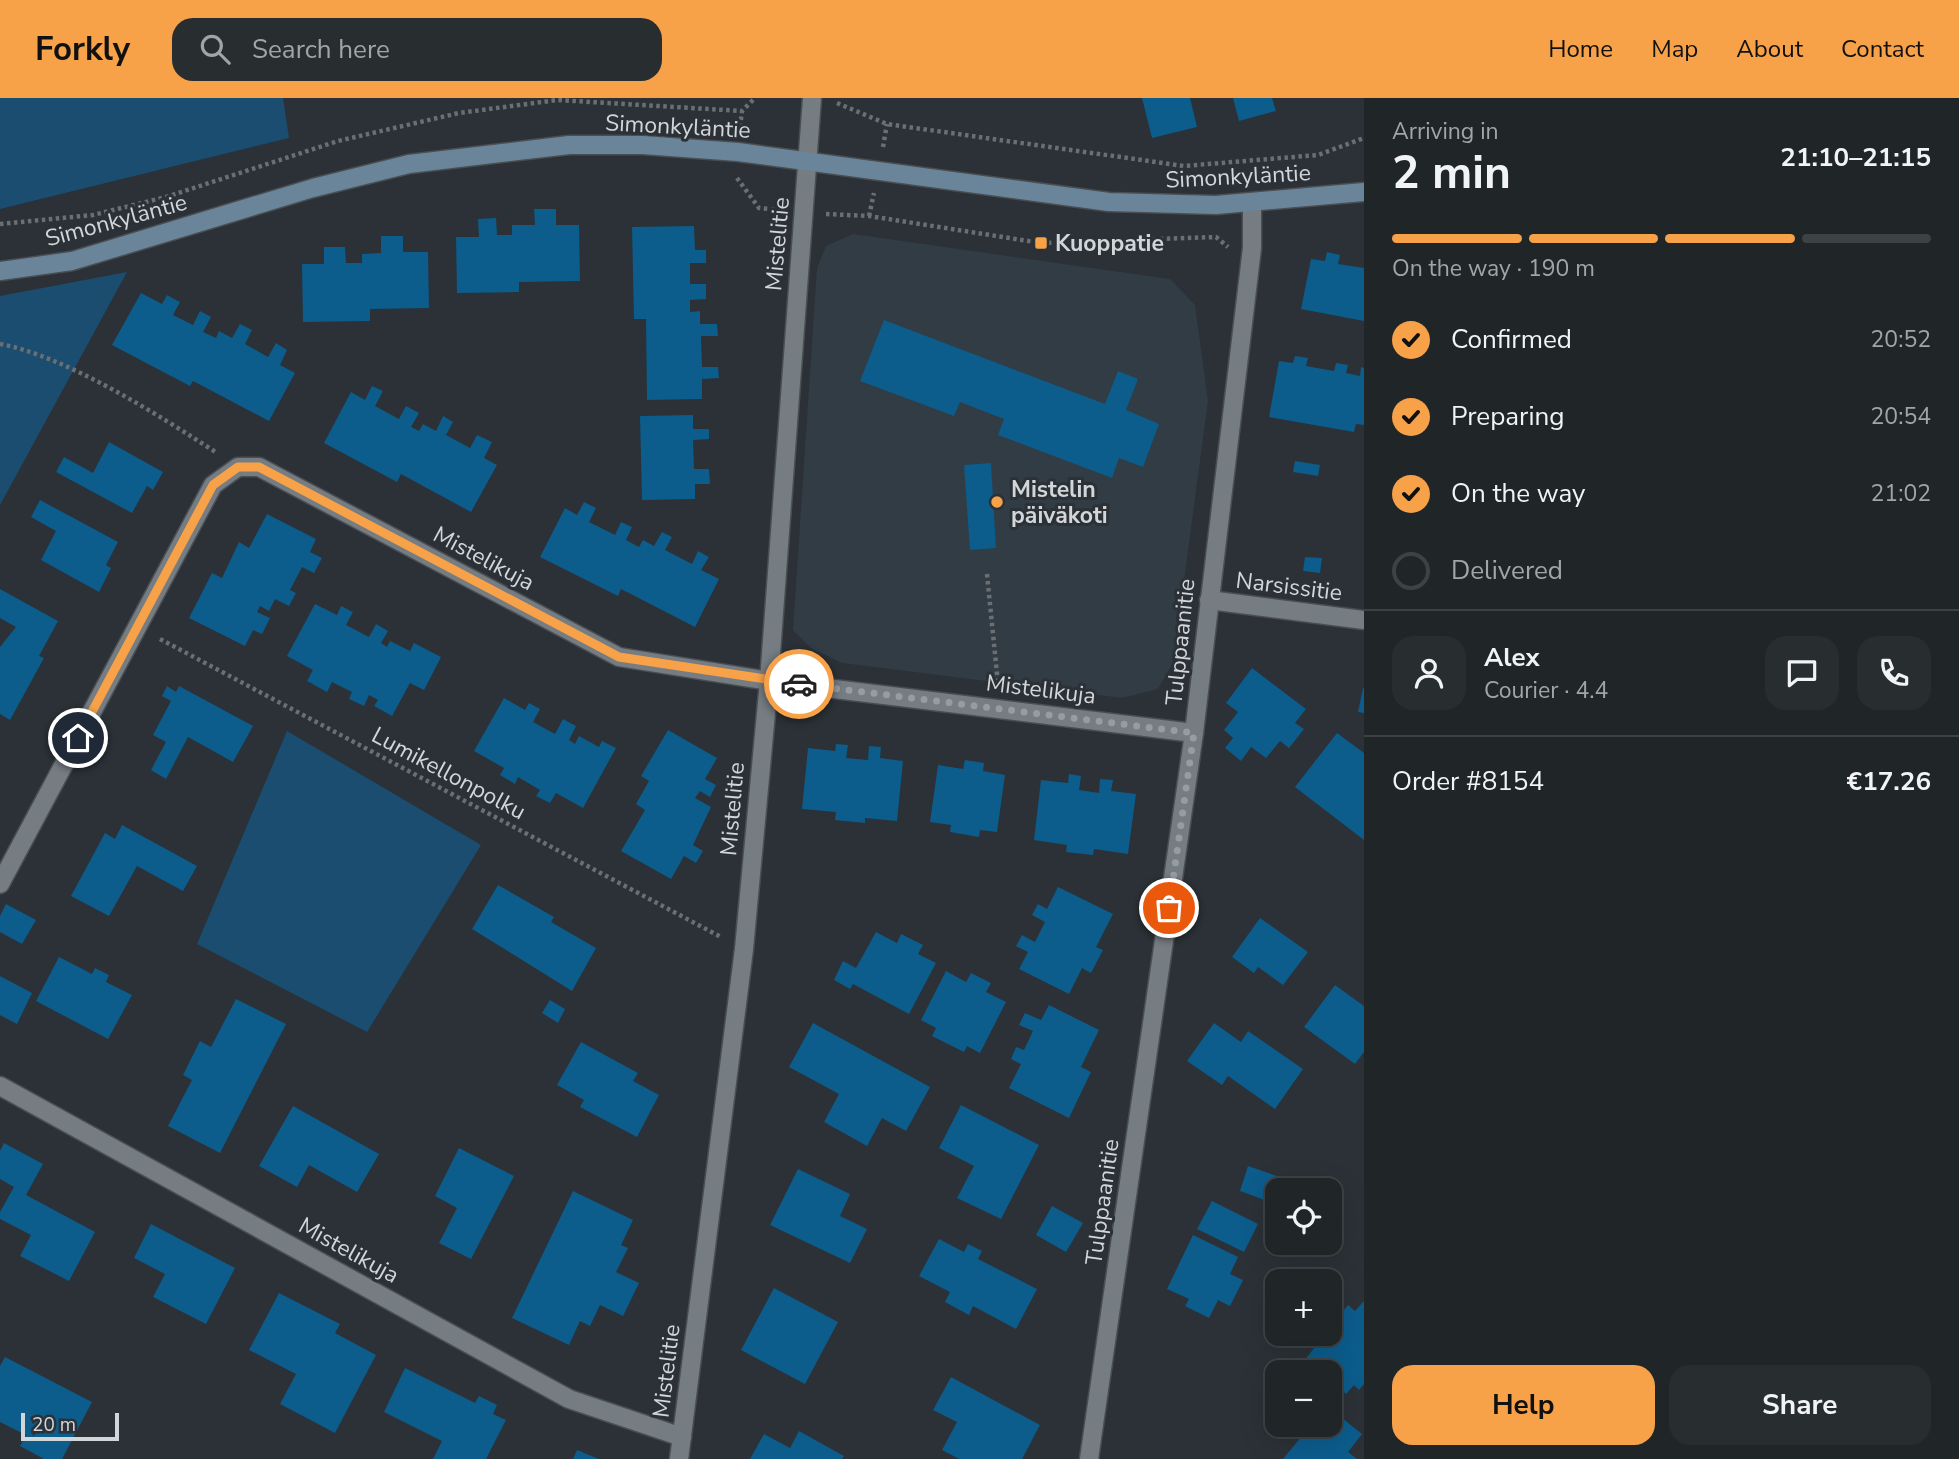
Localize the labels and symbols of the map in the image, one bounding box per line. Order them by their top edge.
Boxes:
street label: Simonkyläntie [604,107,752,146]
street label: Simonkyläntie [1164,157,1312,196]
street label: Simonkyläntie [42,187,190,254]
street label: Mistelitie [758,196,797,292]
place label: Kuoppatie [1055,228,1164,259]
marker: Kuoppatie [1033,235,1049,251]
place label: Mistelin päiväkoti [1011,474,1108,531]
marker: Mistelin päiväkoti [989,494,1005,510]
street label: Mistelikuja [428,519,540,598]
street label: Narsissitie [1234,565,1344,608]
street label: Tulppaanitie [1158,577,1203,707]
courier [764,649,834,719]
street label: Mistelikuja [984,667,1098,712]
pin [48,708,108,768]
street label: Lumikellonpolku [366,720,531,827]
street label: Mistelitie [713,761,752,857]
pin [1139,878,1199,938]
street label: Tulppaanitie [1078,1137,1127,1267]
street label: Mistelikuja [293,1210,405,1291]
street label: Mistelitie [645,1323,688,1420]
scale bar [21,1410,119,1442]

